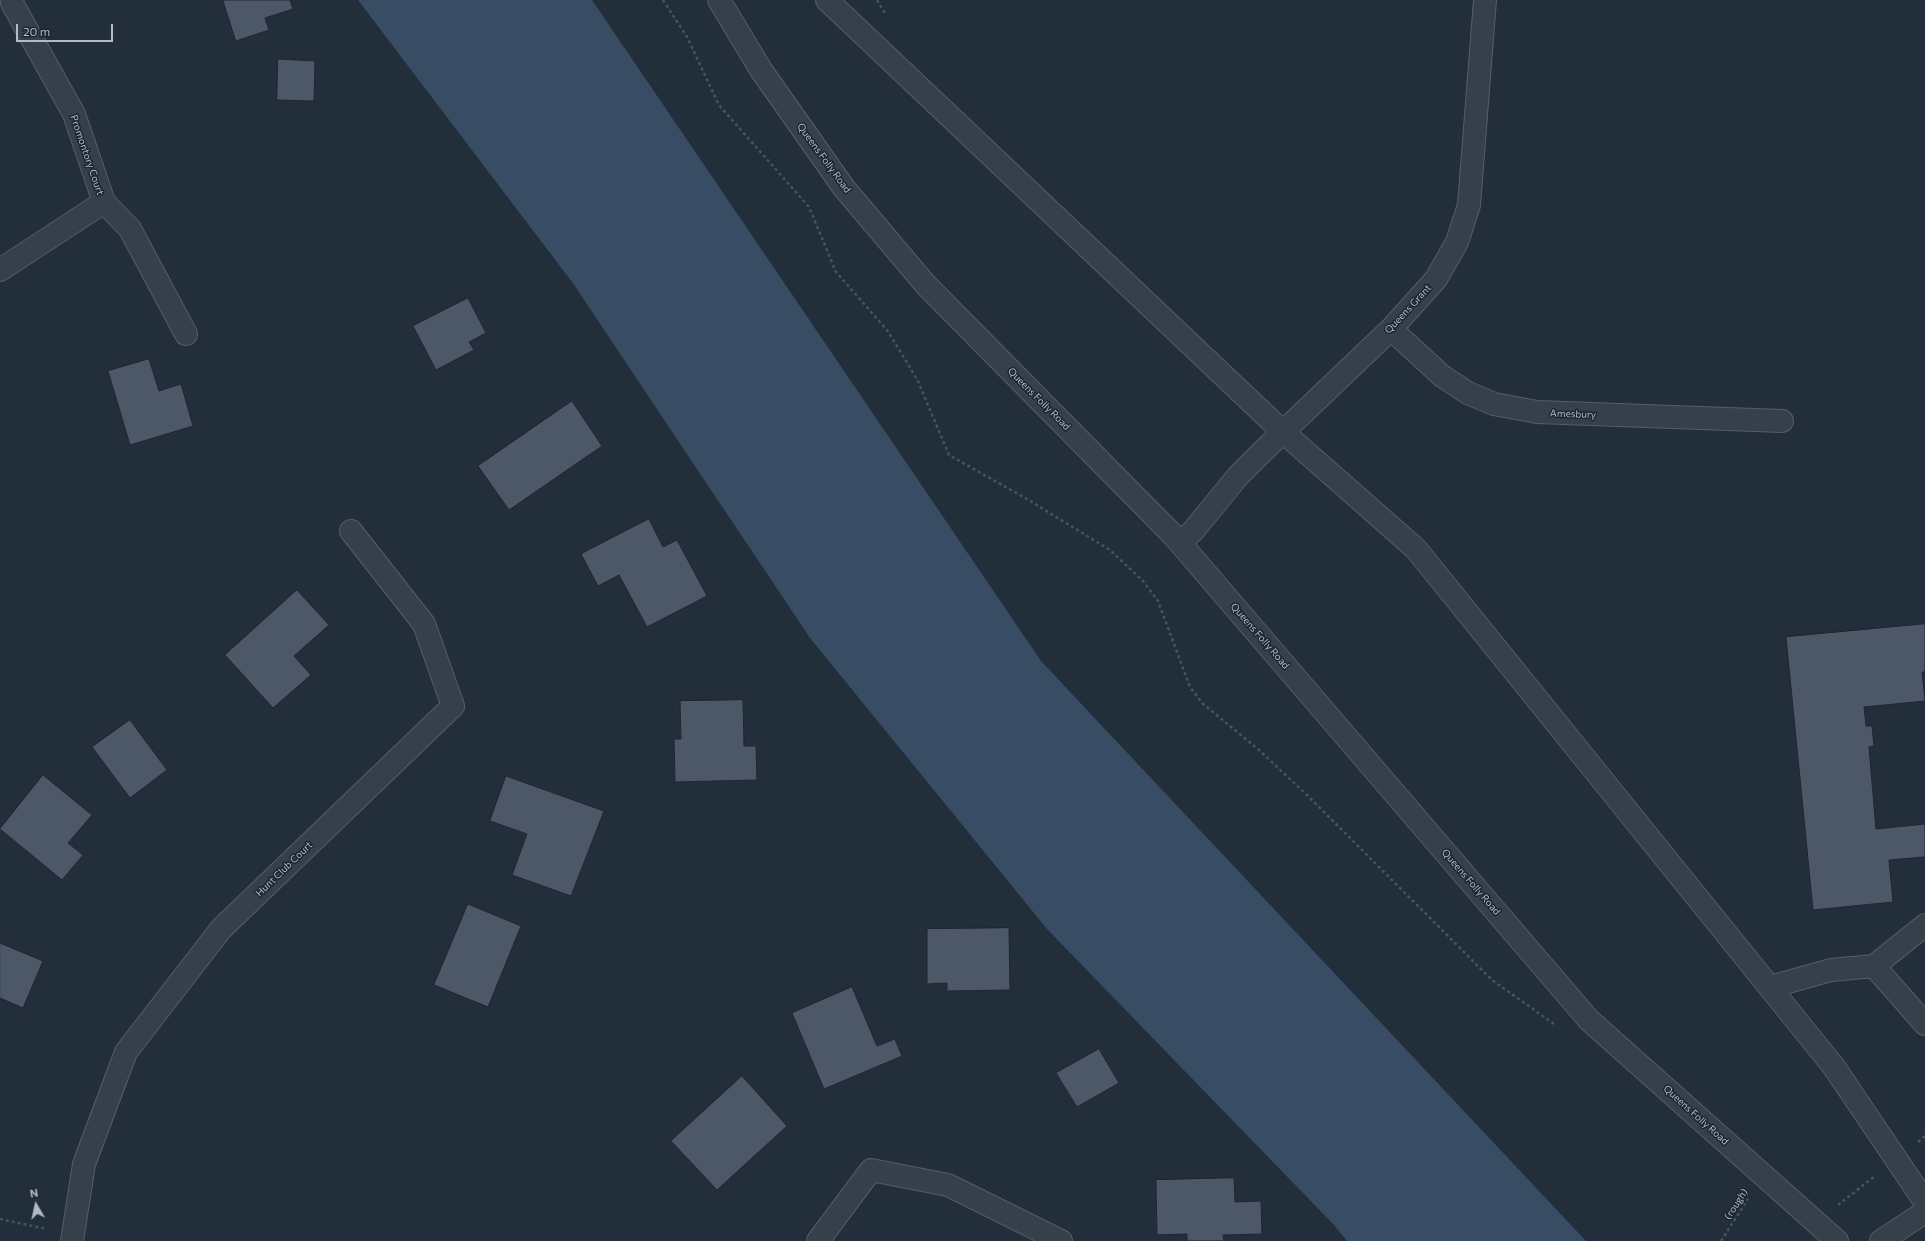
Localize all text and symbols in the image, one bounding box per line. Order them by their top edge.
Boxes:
scale bar [18,16,115,42]
text: 20 m [23,24,50,38]
street label: Promontory Court [68,113,106,197]
street label: Queens Folly Road [795,121,853,195]
street label: Queens Grant [1382,282,1434,336]
street label: Queens Folly Road [1005,365,1073,433]
street label: Amesbury [1550,407,1596,421]
street label: Queens Folly Road [1228,601,1292,671]
street label: Hunt Club Court [253,839,315,899]
street label: Queens Folly Road [1439,847,1503,917]
street label: Queens Folly Road [1661,1083,1731,1147]
north arrow [16,1185,56,1225]
text: N [29,1186,39,1200]
street label: (rough) [1722,1186,1750,1222]

